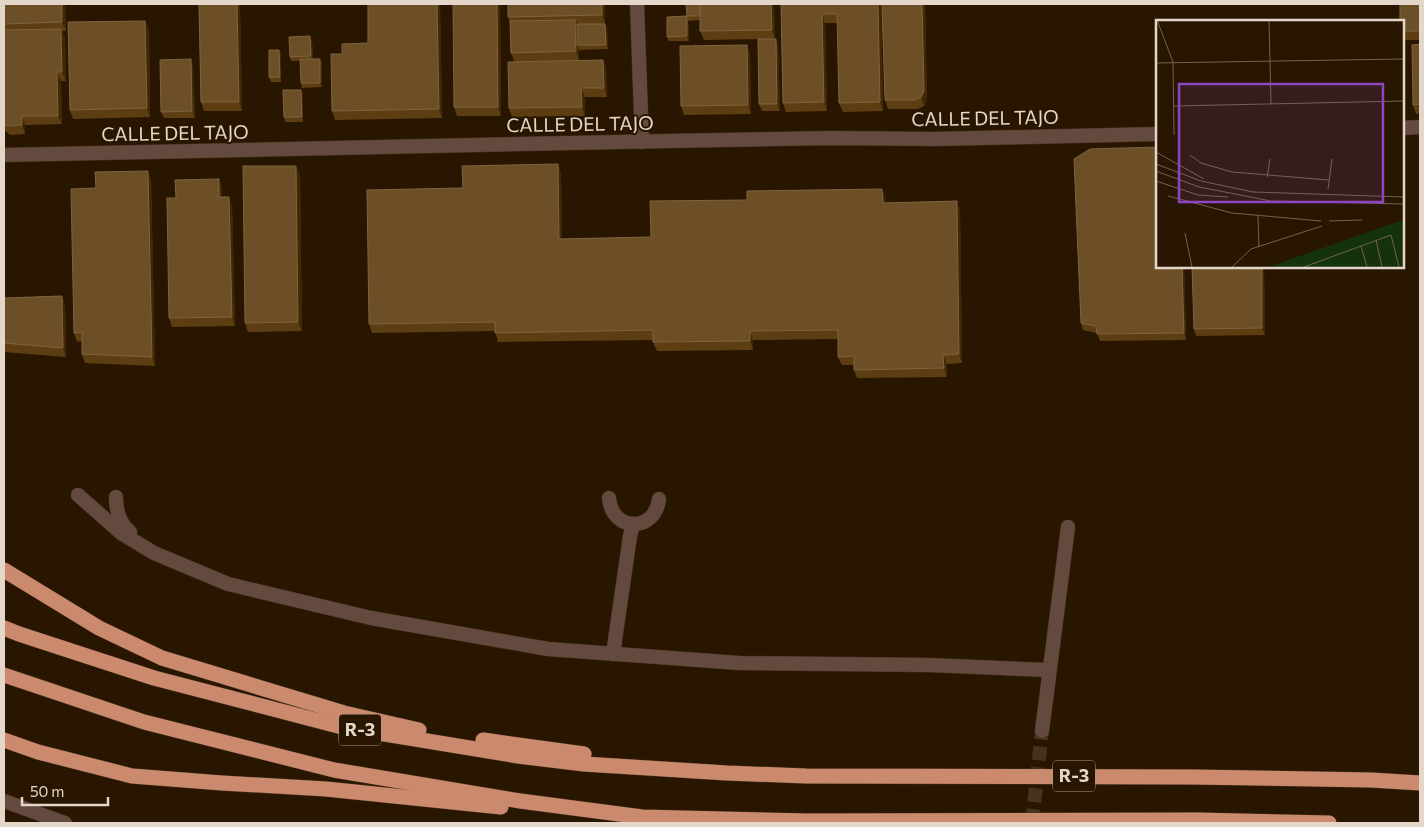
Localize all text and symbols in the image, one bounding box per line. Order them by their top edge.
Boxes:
inset map [1156,20,1404,268]
street label: CALLE DEL TAJO [911,105,1059,130]
street label: CALLE DEL TAJO [506,111,654,136]
street label: CALLE DEL TAJO [101,120,249,145]
road number: R-3 [339,714,381,746]
road number: R-3 [1053,760,1095,791]
scale bar [22,774,109,806]
text: 50 m [30,782,64,800]

